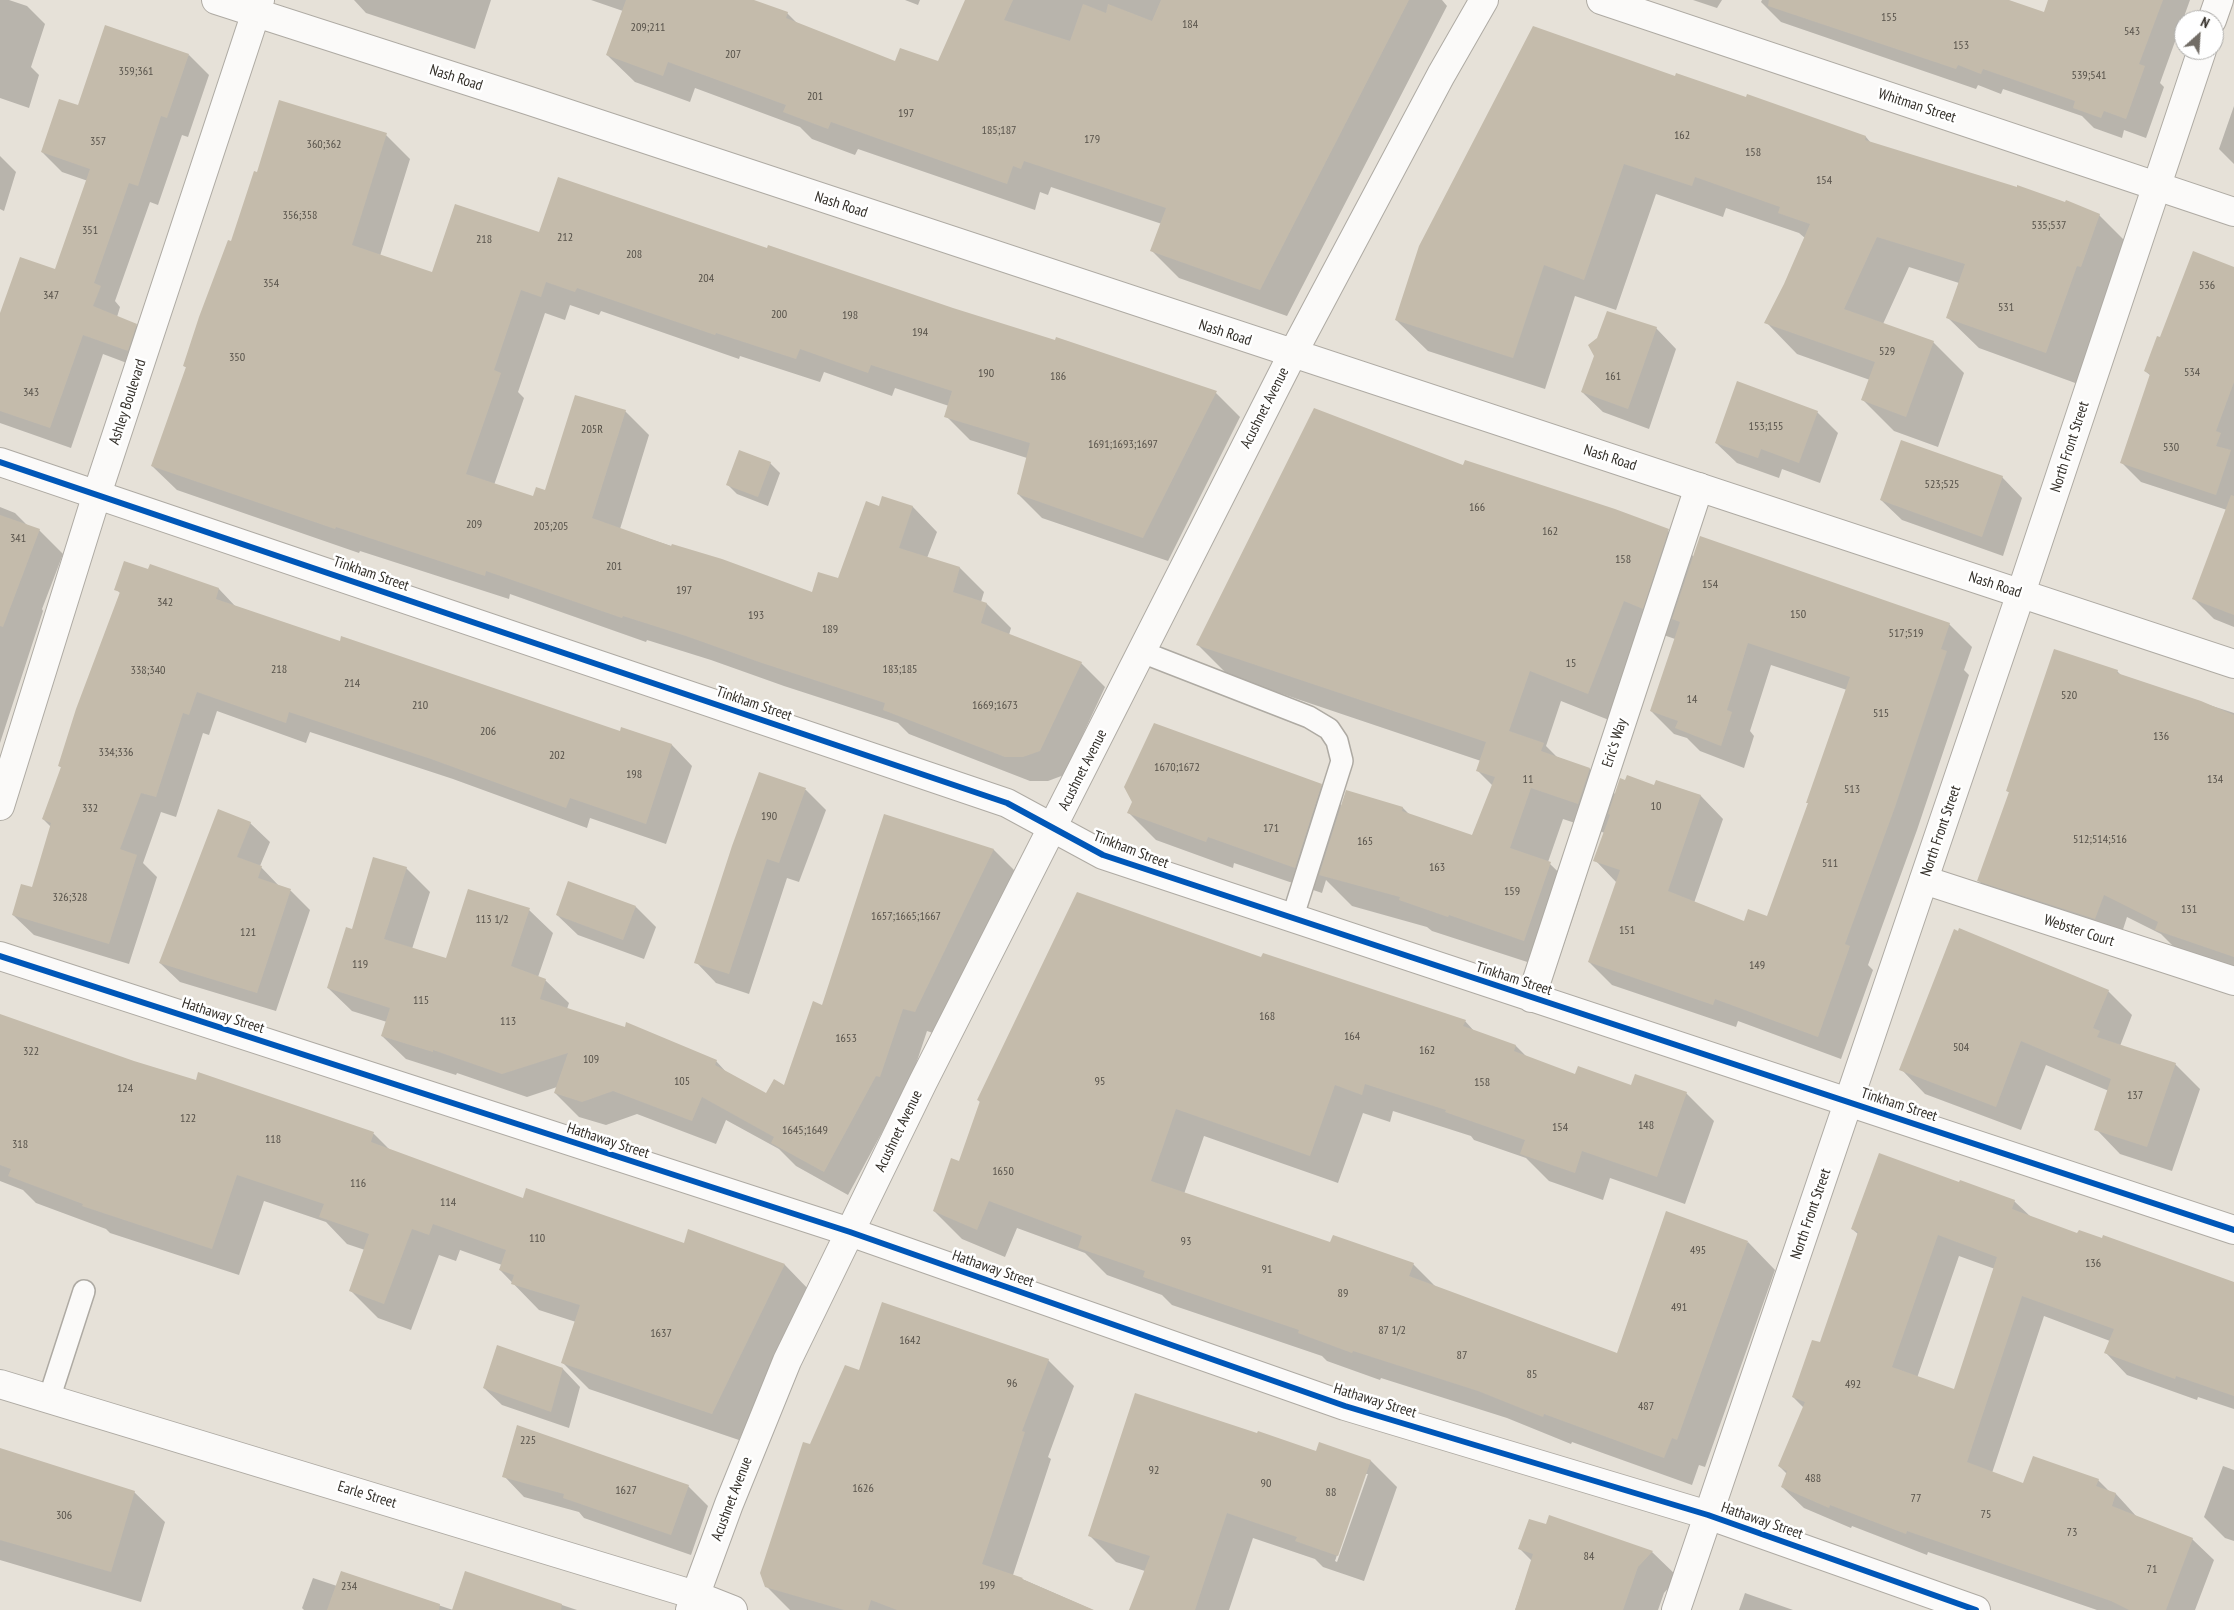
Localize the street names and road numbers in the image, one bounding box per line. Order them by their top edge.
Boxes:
street label: Nash Road [427,61,485,95]
street label: Whitman Street [1876,85,1958,127]
street label: Nash Road [812,188,870,222]
street label: Nash Road [1196,316,1254,350]
street label: Ashley Boulevard [106,357,150,447]
street label: Acushnet Avenue [1237,365,1293,451]
street label: North Front Street [2047,399,2093,495]
street label: Nash Road [1581,441,1639,475]
street label: Tinkham Street [331,553,411,595]
street label: Nash Road [1966,568,2024,602]
street label: Tinkham Street [714,683,794,725]
street label: Eric's Way [1599,716,1631,770]
street label: Acushnet Avenue [1055,727,1111,813]
street label: North Front Street [1917,783,1965,879]
street label: Tinkham Street [1091,827,1171,873]
street label: Webster Court [2042,911,2116,951]
street label: Tinkham Street [1474,958,1554,1000]
street label: Hathaway Street [180,994,266,1038]
street label: Tinkham Street [1859,1084,1939,1126]
street label: Acushnet Avenue [872,1087,926,1175]
street label: Hathaway Street [565,1119,651,1163]
street label: North Front Street [1787,1166,1835,1262]
street label: Hathaway Street [950,1247,1036,1291]
street label: Hathaway Street [1331,1380,1419,1422]
street label: Acushnet Avenue [708,1454,756,1544]
street label: Earle Street [335,1478,399,1512]
street label: Hathaway Street [1719,1499,1805,1543]

